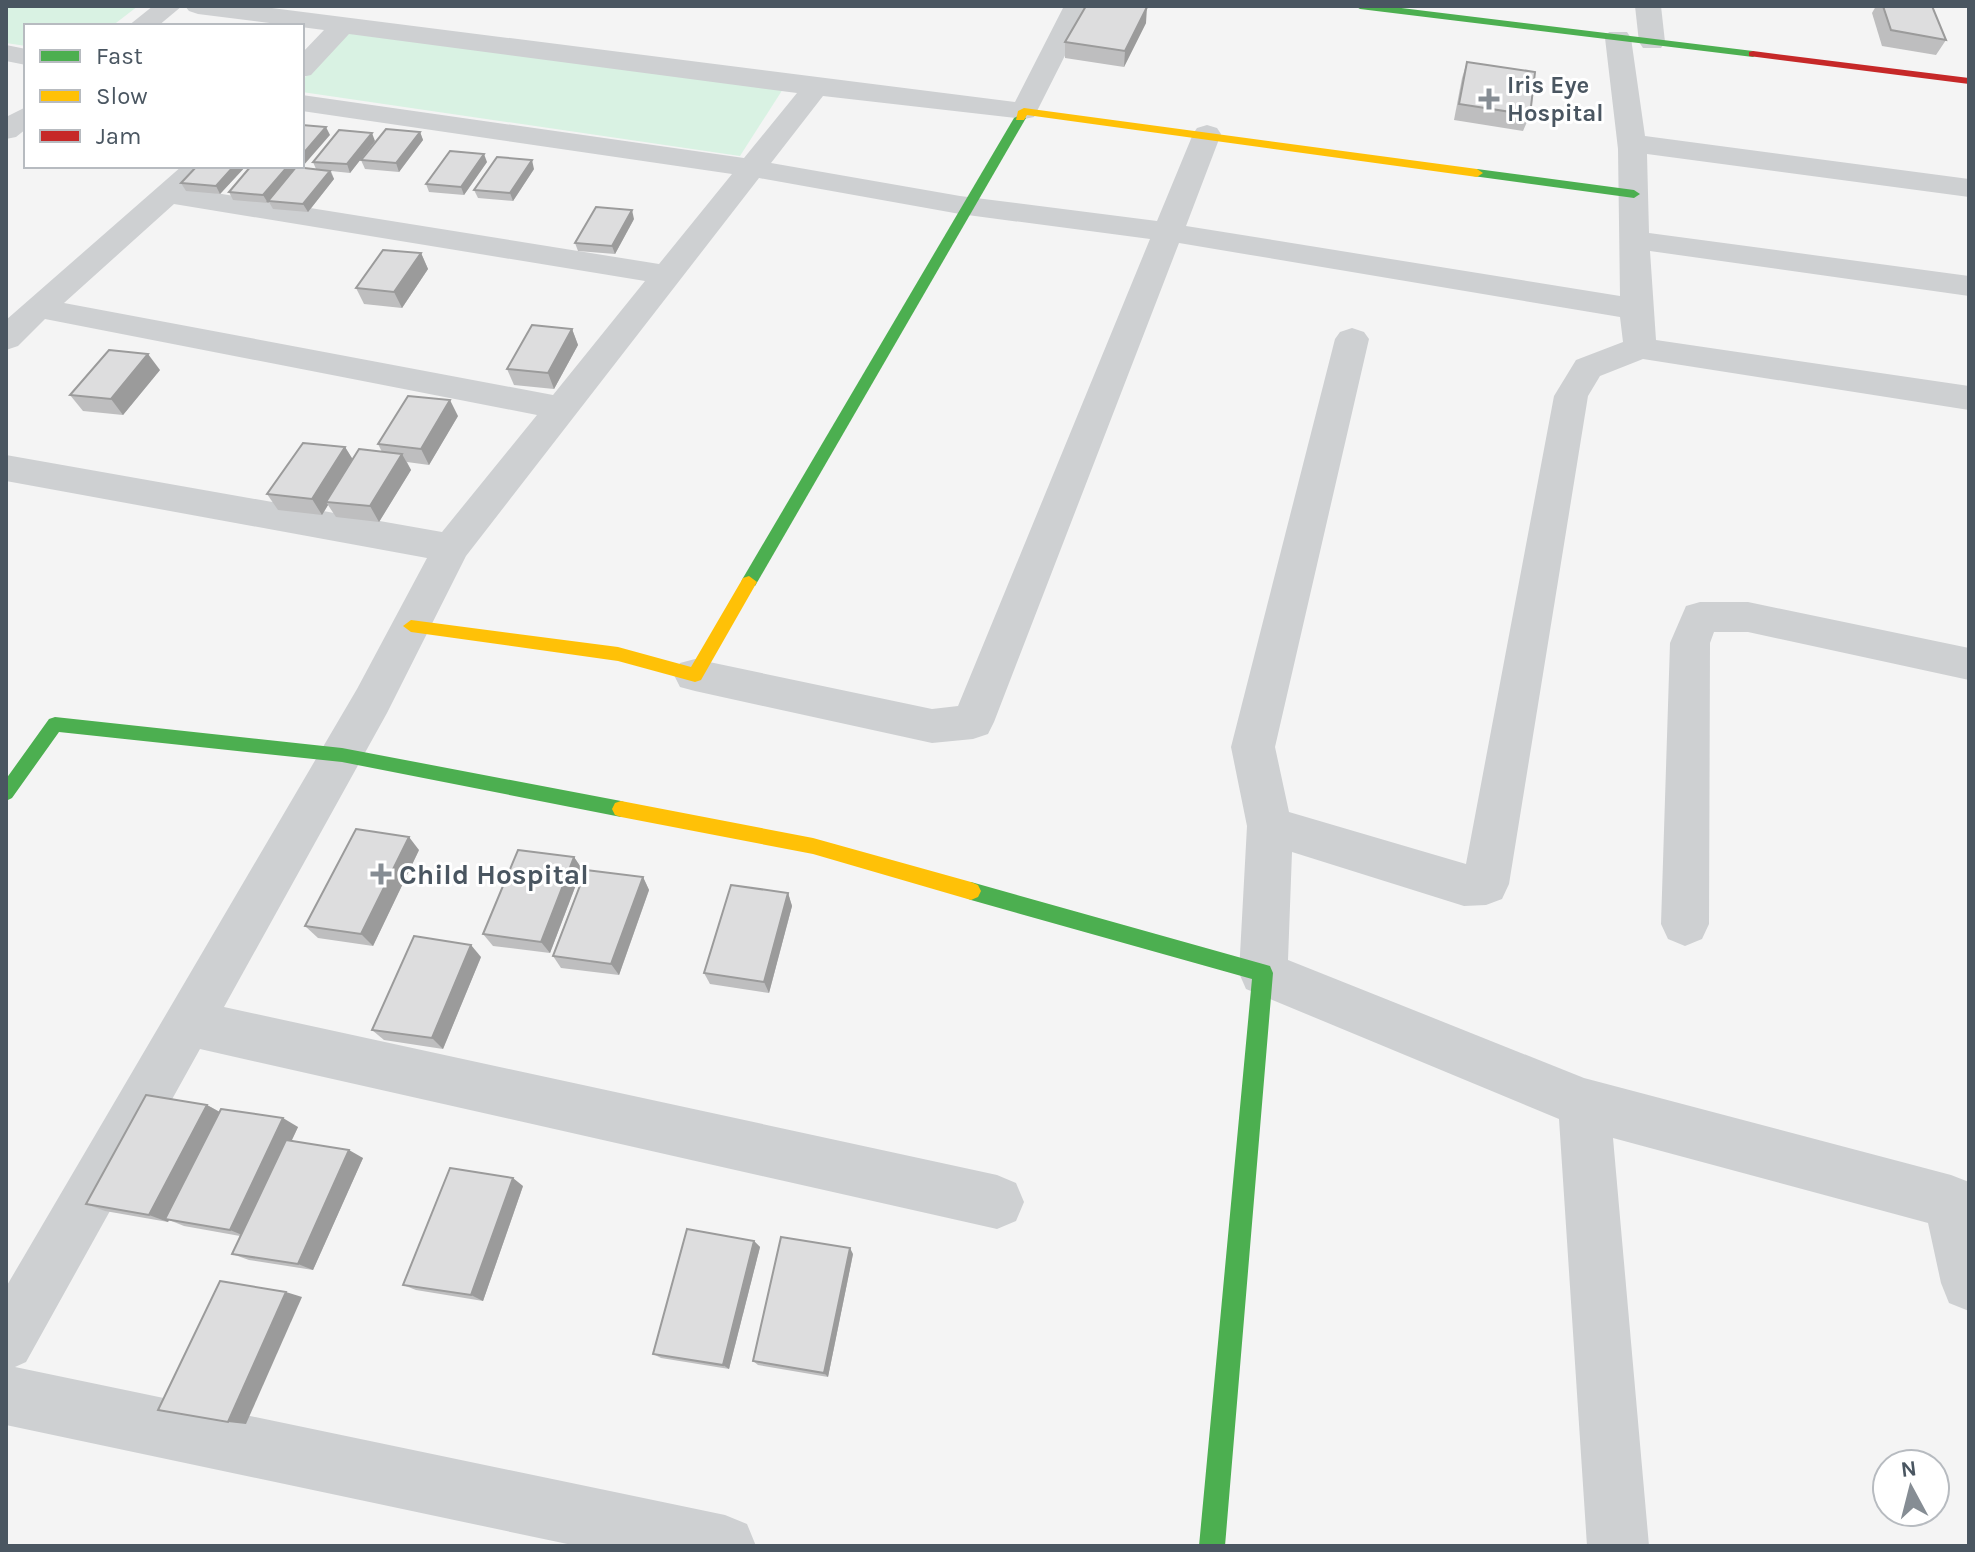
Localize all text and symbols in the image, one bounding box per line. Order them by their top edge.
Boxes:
legend [24,24,304,168]
text: Fast [96,42,143,70]
place label: Iris Eye Hospital [1507,71,1604,127]
text: Slow [96,82,148,110]
marker: Iris Eye Hospital [1478,88,1500,110]
text: Jam [96,122,141,150]
place label: Child Hospital [399,858,589,891]
marker: Child Hospital [370,863,392,885]
north arrow [1871,1448,1951,1528]
text: N [1899,1455,1918,1483]

